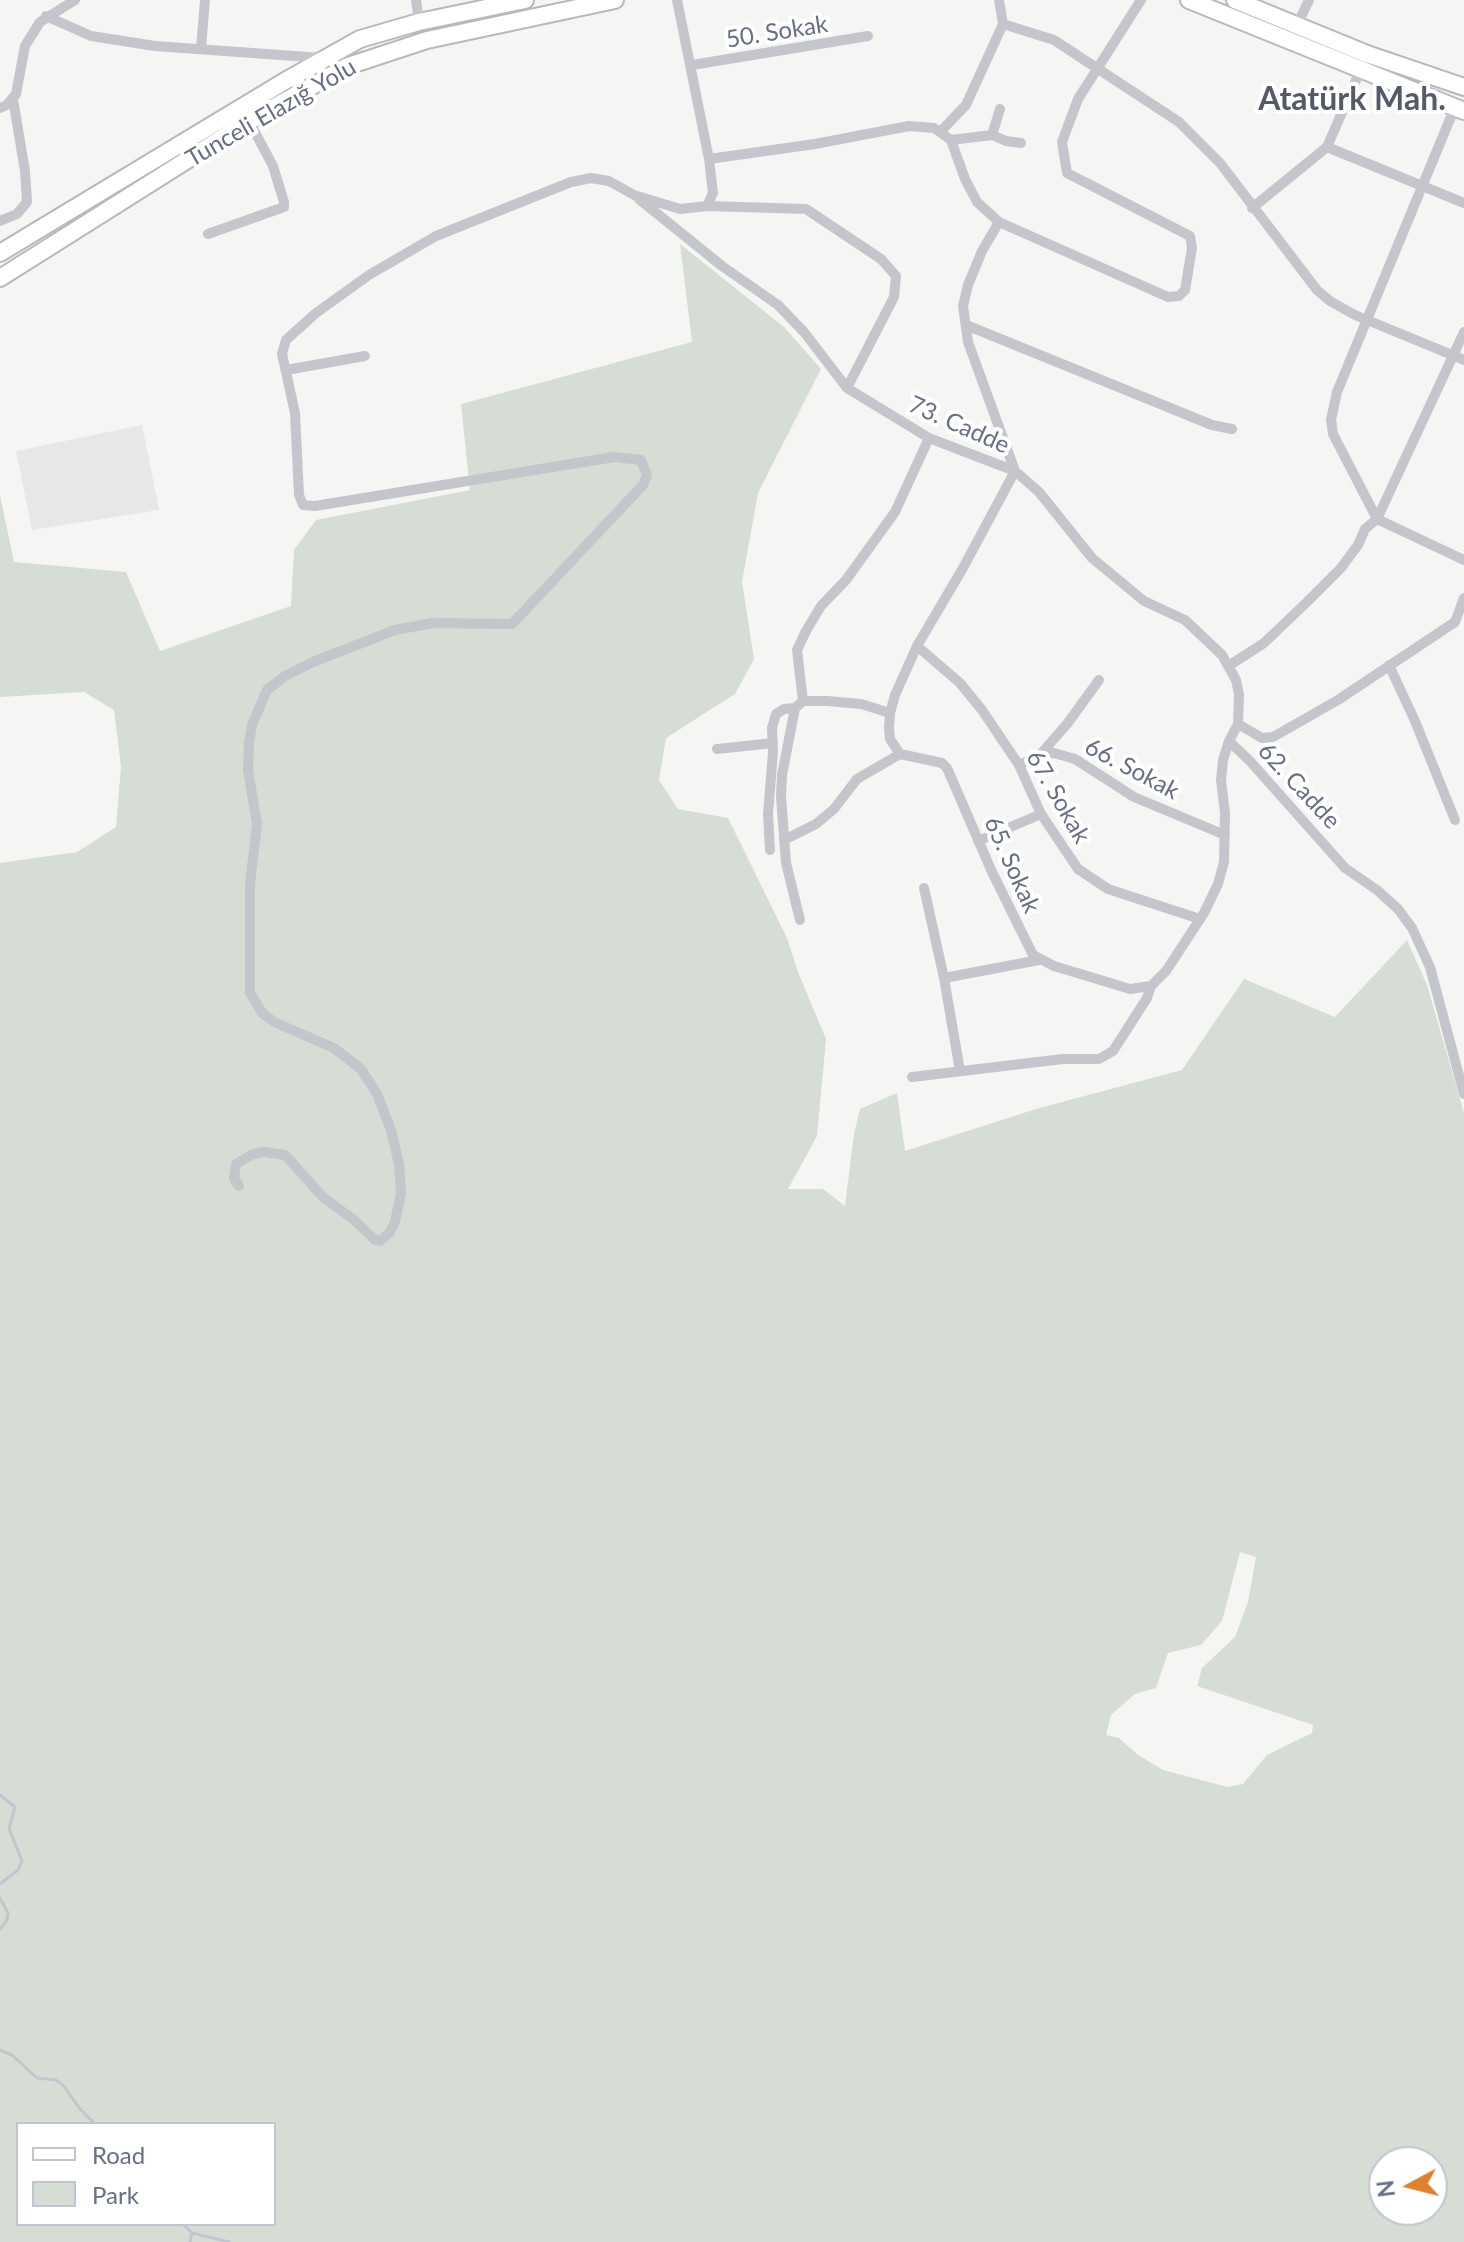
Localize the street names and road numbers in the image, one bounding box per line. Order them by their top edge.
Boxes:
street label: 50. Sokak [724,10,830,54]
street label: Tunceli Elazığ Yolu [181,53,361,173]
street label: 73. Cadde [904,390,1014,460]
street label: 66. Sokak [1080,732,1184,806]
street label: 62. Cadde [1252,737,1346,835]
street label: 67. Sokak [1020,745,1096,849]
street label: 65. Sokak [978,812,1046,918]

